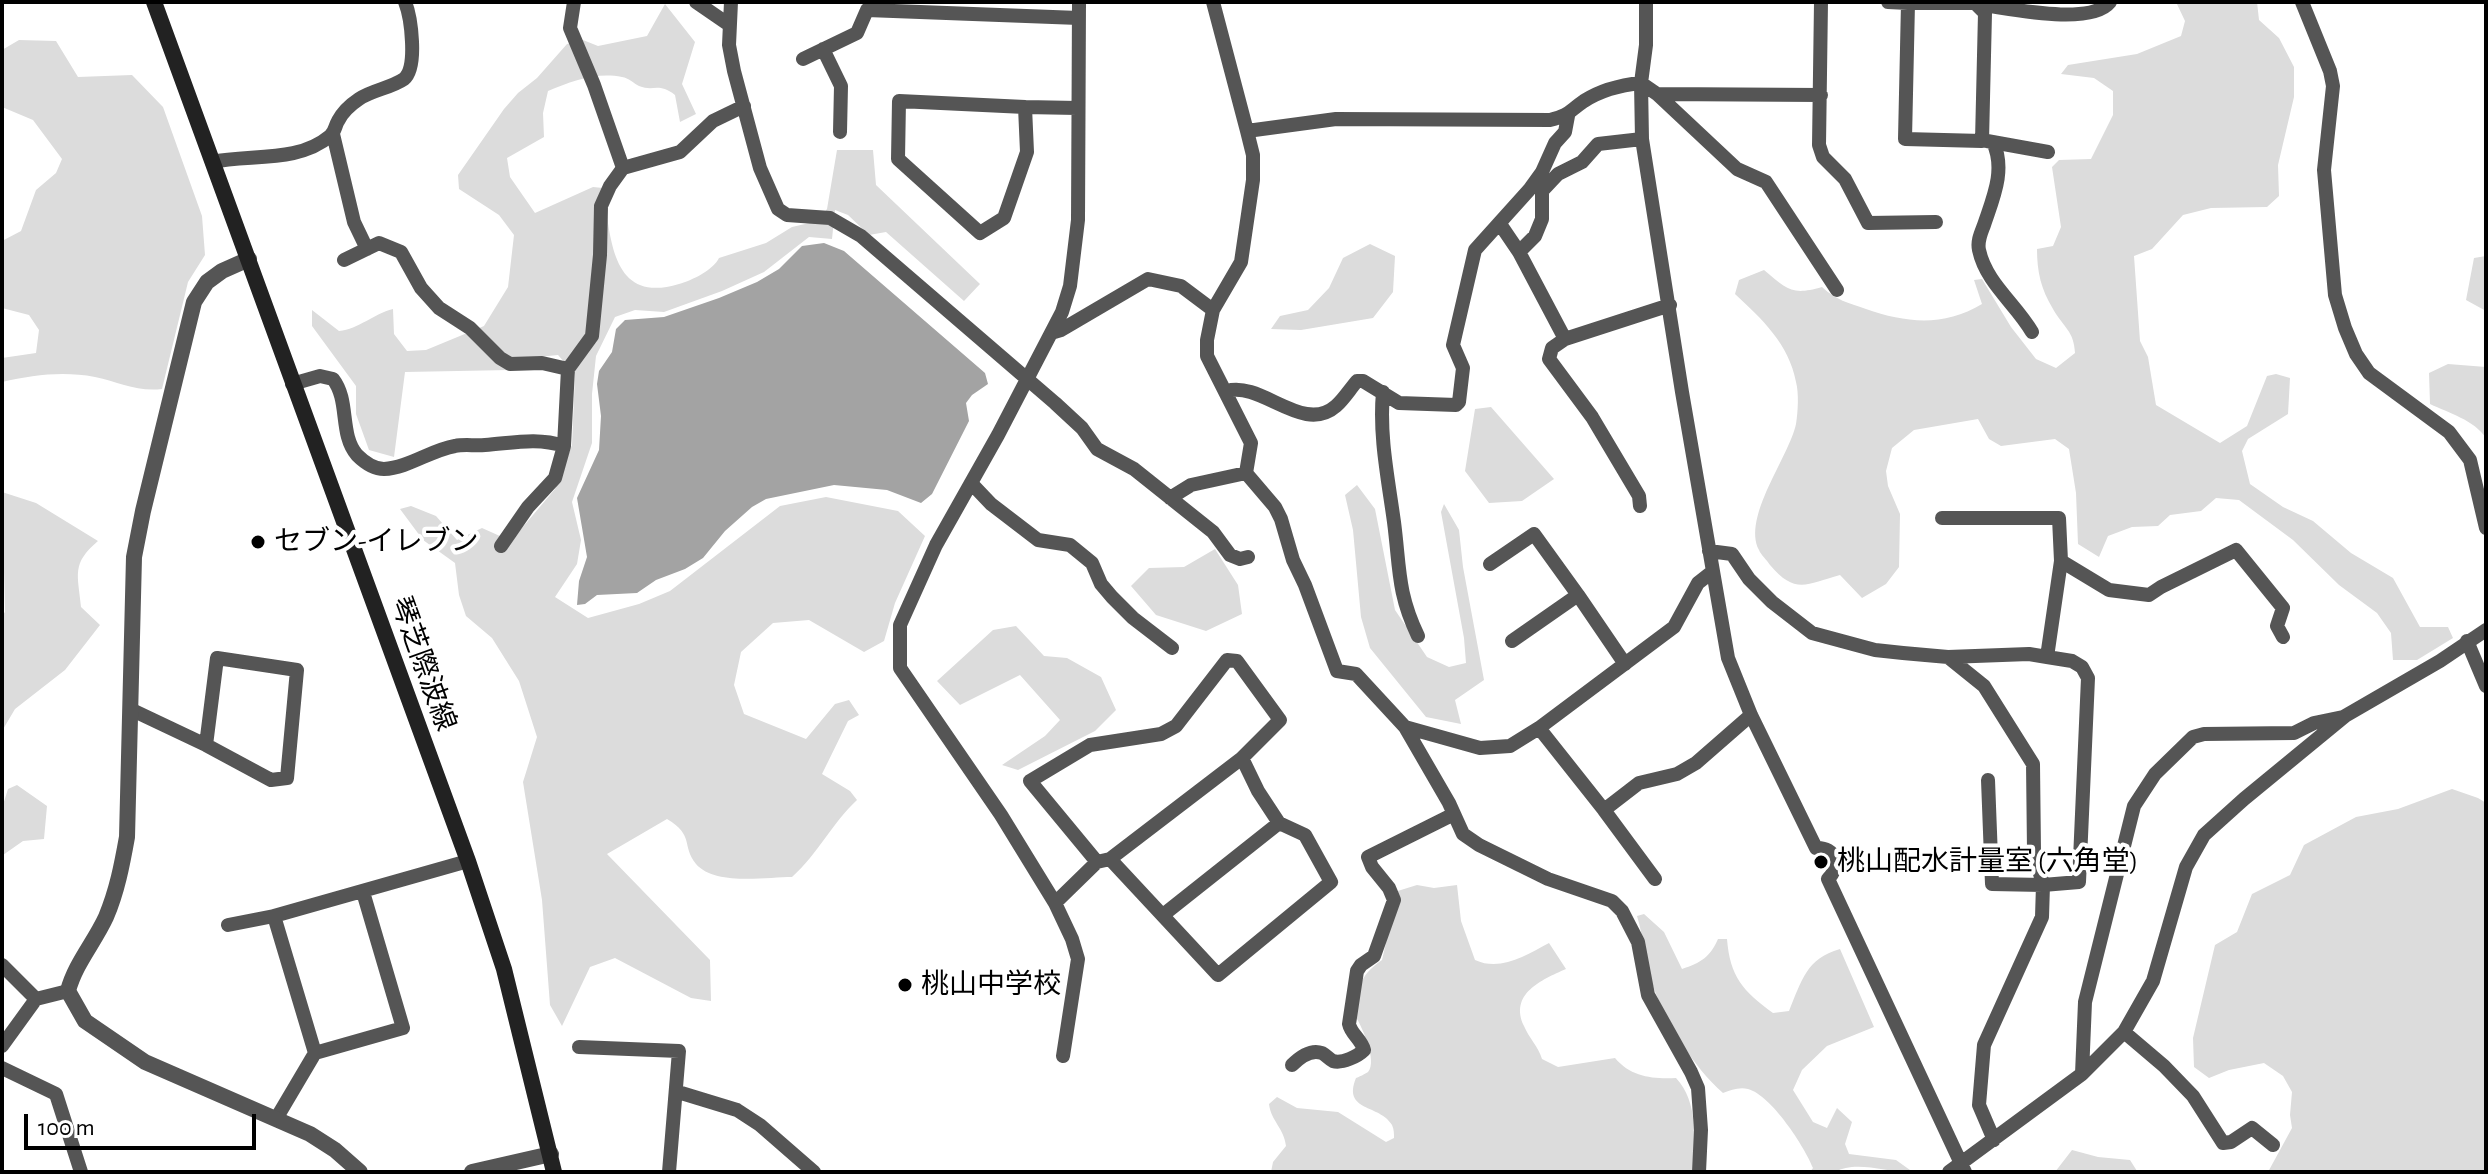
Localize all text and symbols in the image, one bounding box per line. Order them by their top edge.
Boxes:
place label: セブン-イレブン [274,525,479,559]
marker: セブン-イレブン [249,533,267,551]
street label: 琴芝際波線 [383,592,463,736]
place label: 桃山配水計量室 (六角堂) [1837,845,2138,879]
marker: 桃山配水計量室 (六角堂) [1812,853,1830,871]
place label: 桃山中学校 [921,968,1061,1002]
marker: 桃山中学校 [896,976,914,994]
scale bar [28,1098,260,1148]
text: 100 m [38,1116,95,1140]

